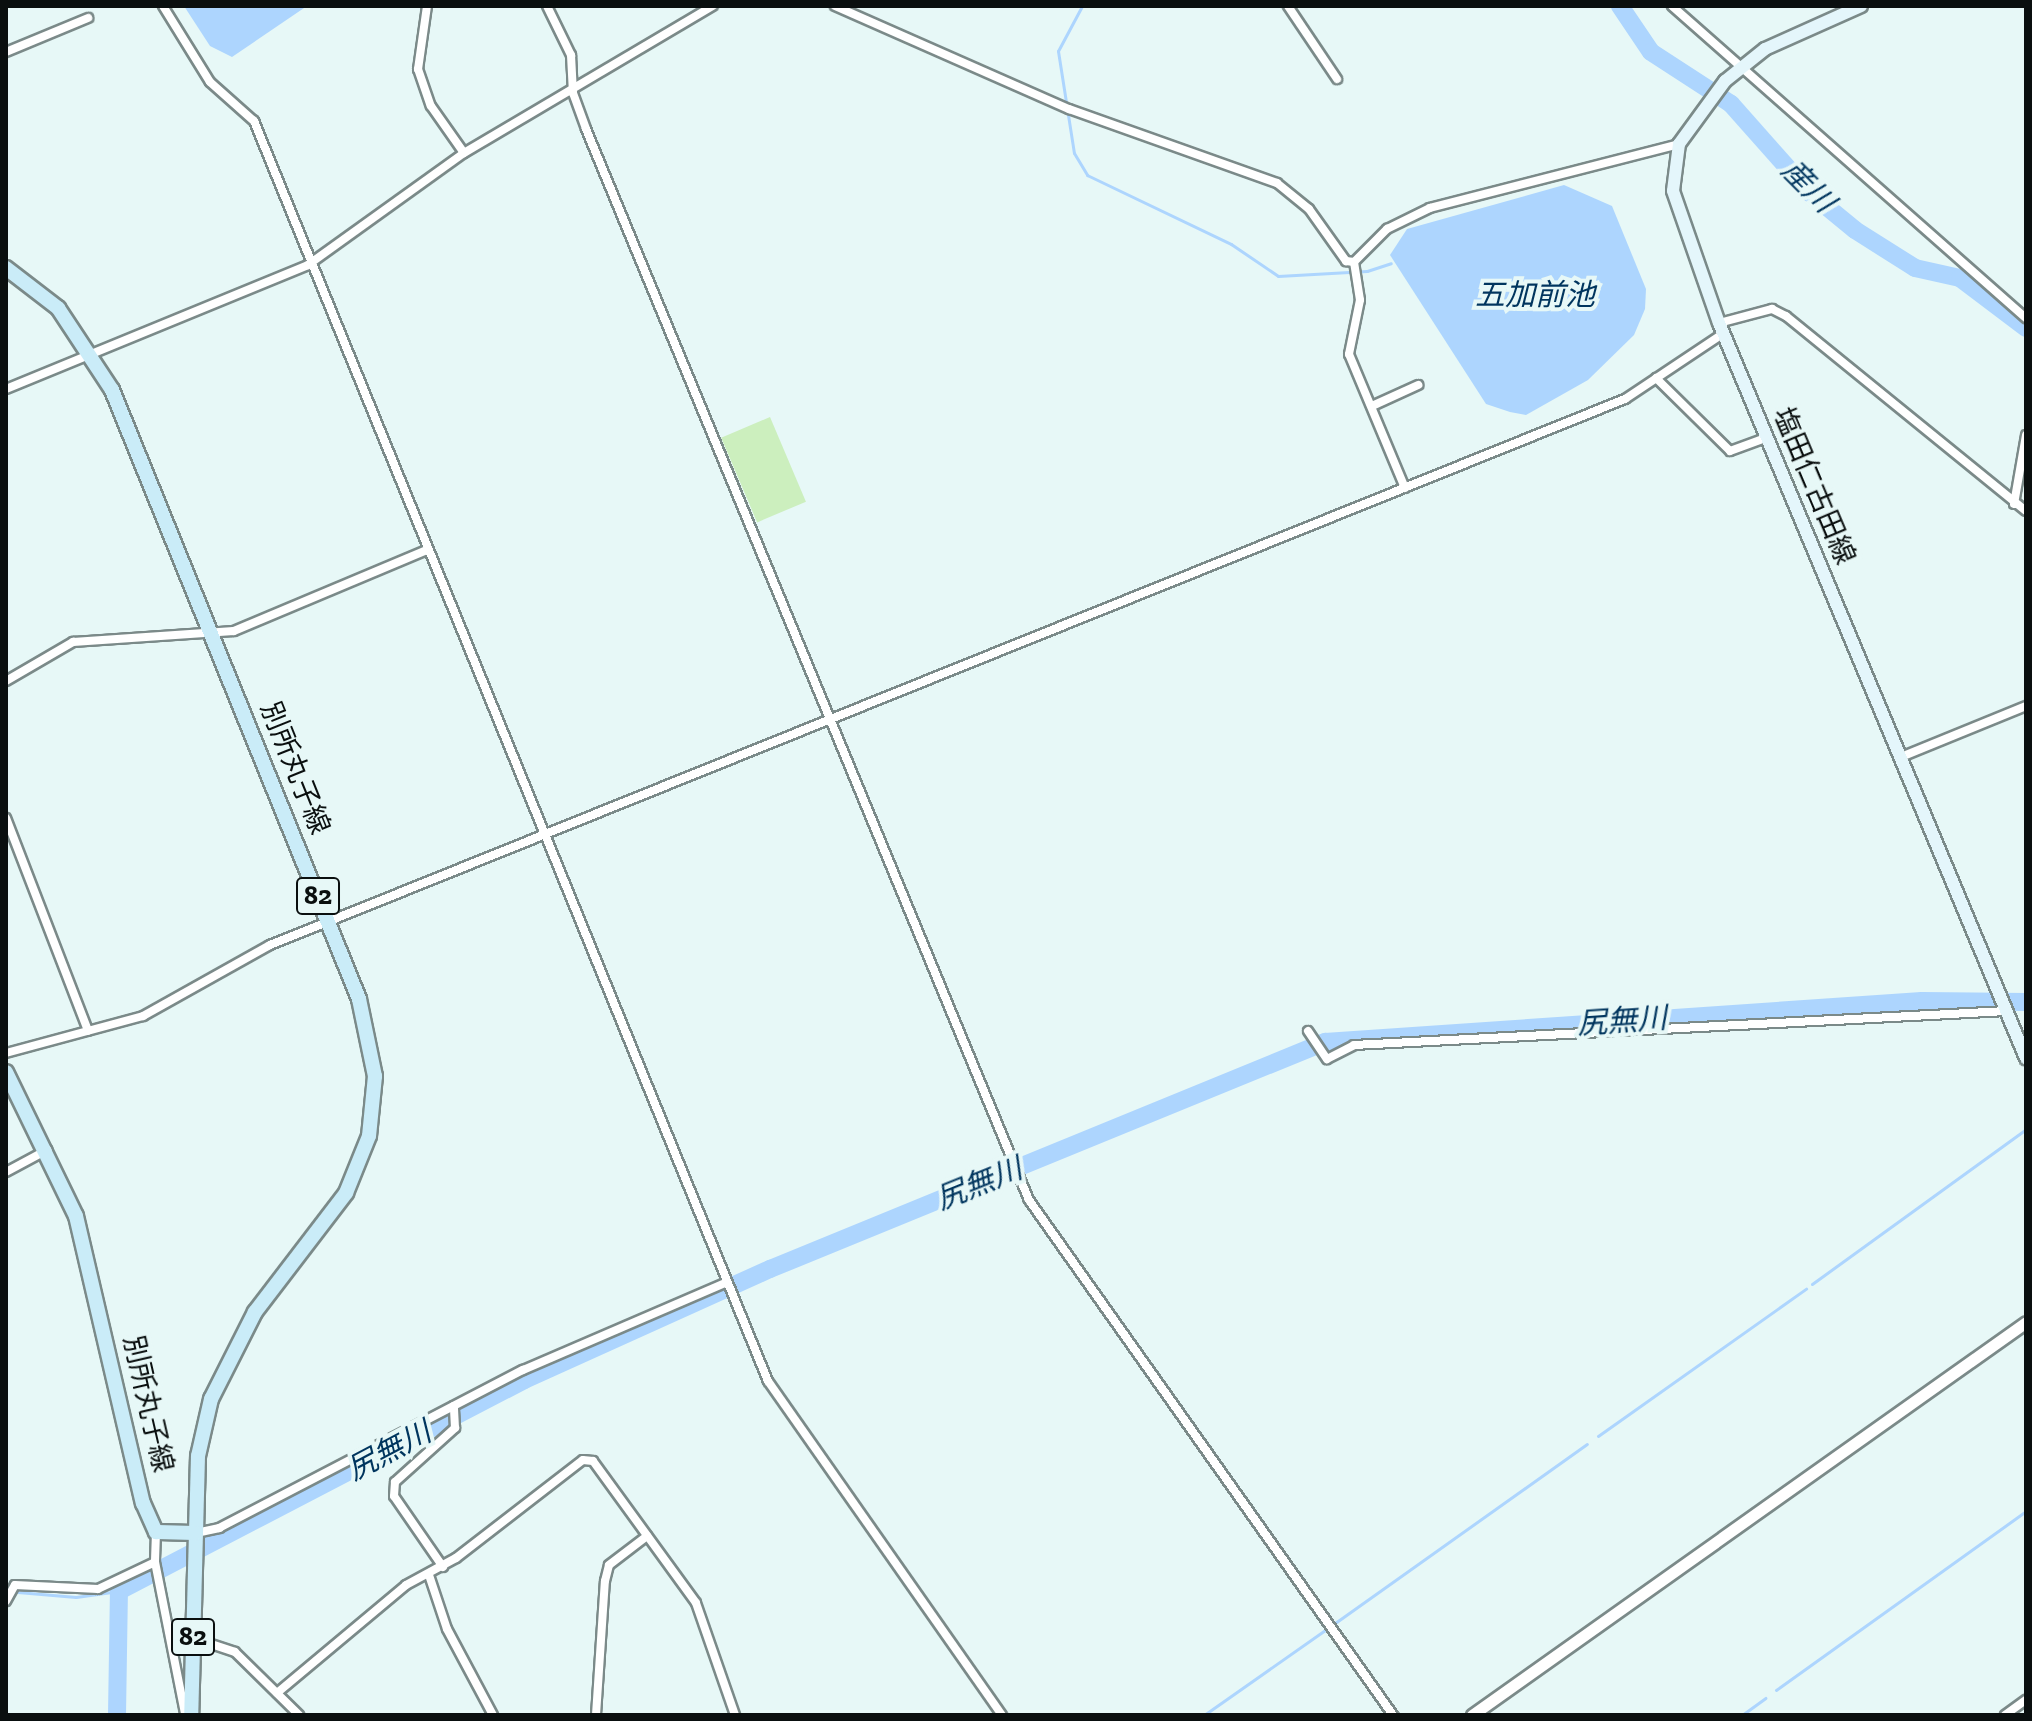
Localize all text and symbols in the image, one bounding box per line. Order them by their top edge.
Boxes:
water label: 産川 [1774,152,1842,220]
water label: 五加前池 [1475,277,1595,313]
street label: 塩田仁古田線 [1766,402,1862,570]
street label: 別所丸子線 [253,697,337,839]
road number: 82 [296,874,340,918]
water label: 尻無川 [1576,1000,1668,1042]
water label: 尻無川 [931,1150,1027,1218]
street label: 別所丸子線 [116,1332,180,1476]
water label: 尻無川 [341,1414,437,1488]
road number: 82 [171,1615,215,1659]

